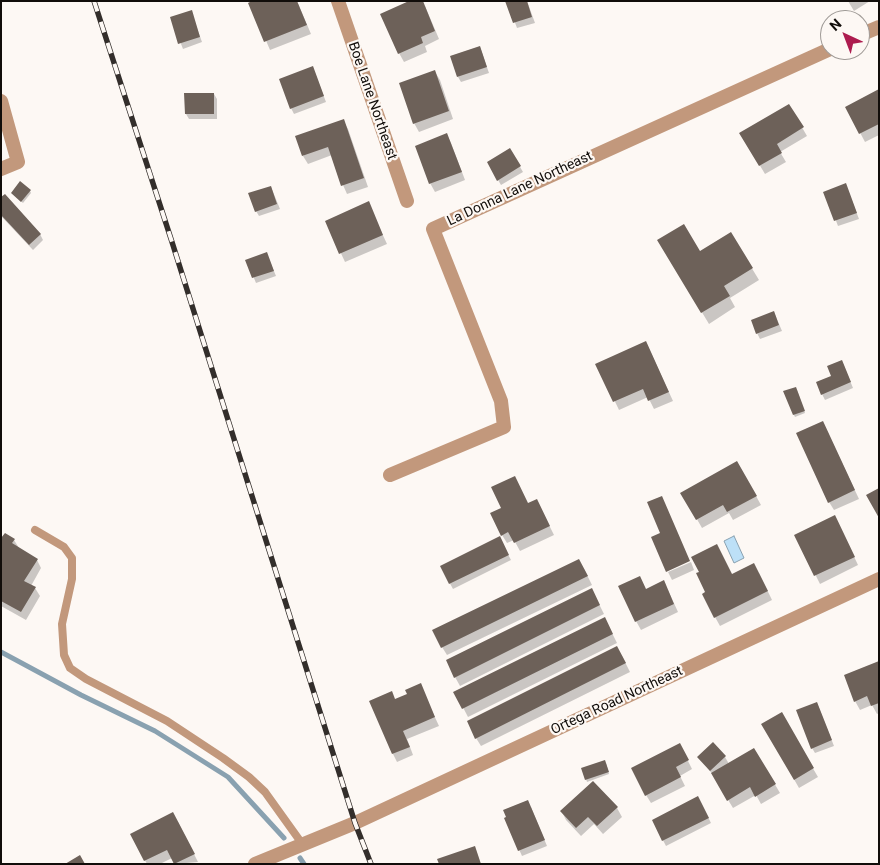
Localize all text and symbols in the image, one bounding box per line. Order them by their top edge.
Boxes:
north arrow [820,10,870,60]
text: N [826,16,845,34]
street label: Boe Lane Northeast [344,40,400,162]
street label: La Donna Lane Northeast [445,148,595,230]
street label: Ortega Road Northeast [548,663,686,739]

